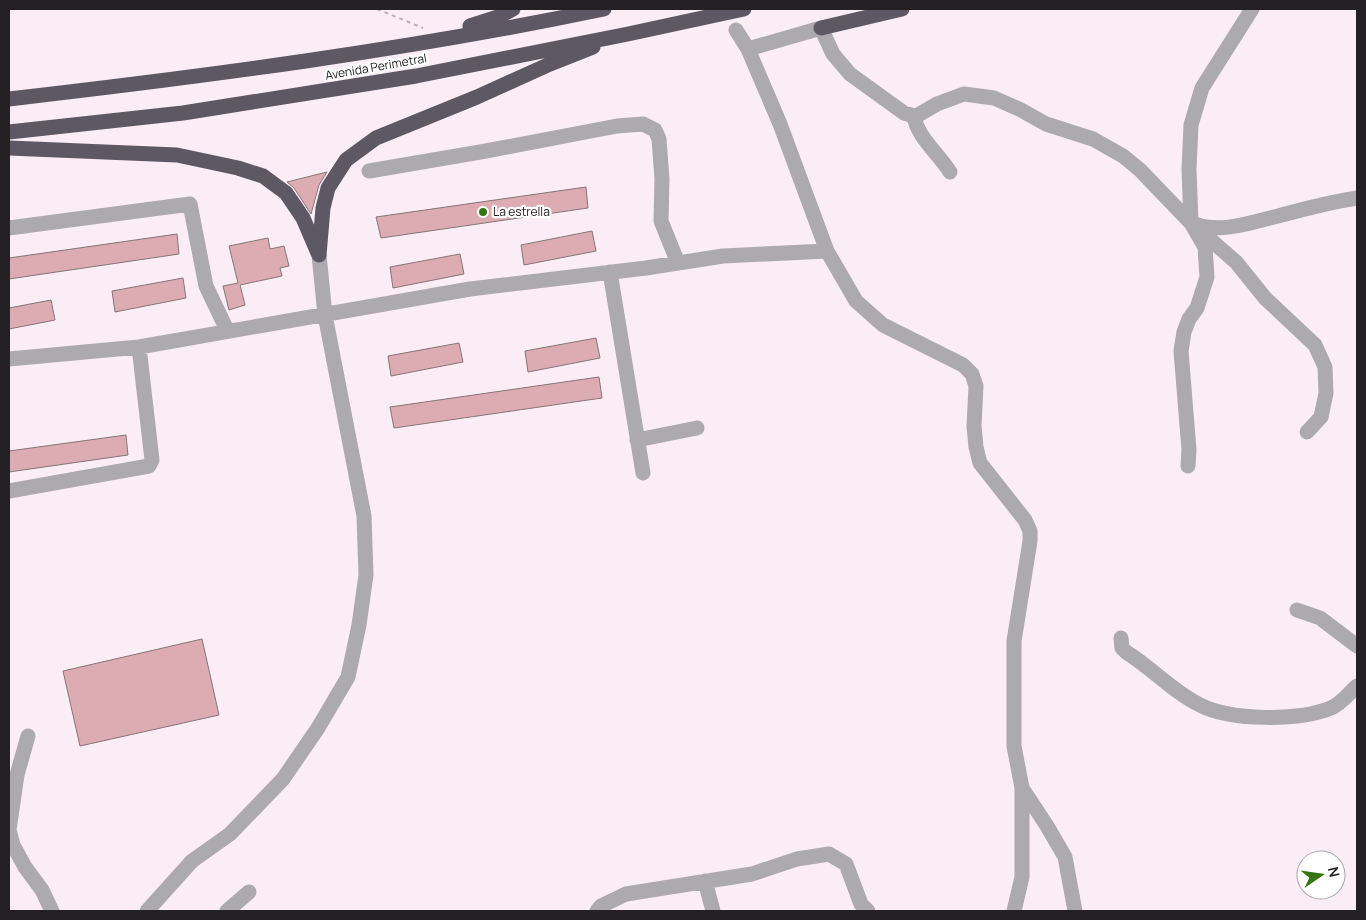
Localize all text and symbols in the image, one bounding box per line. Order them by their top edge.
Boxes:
street label: Avenida Perimetral [324,49,428,84]
place label: La estrella [493,203,550,220]
marker: La estrella [477,206,489,218]
north arrow [1296,850,1346,900]
text: N [1324,865,1345,879]

